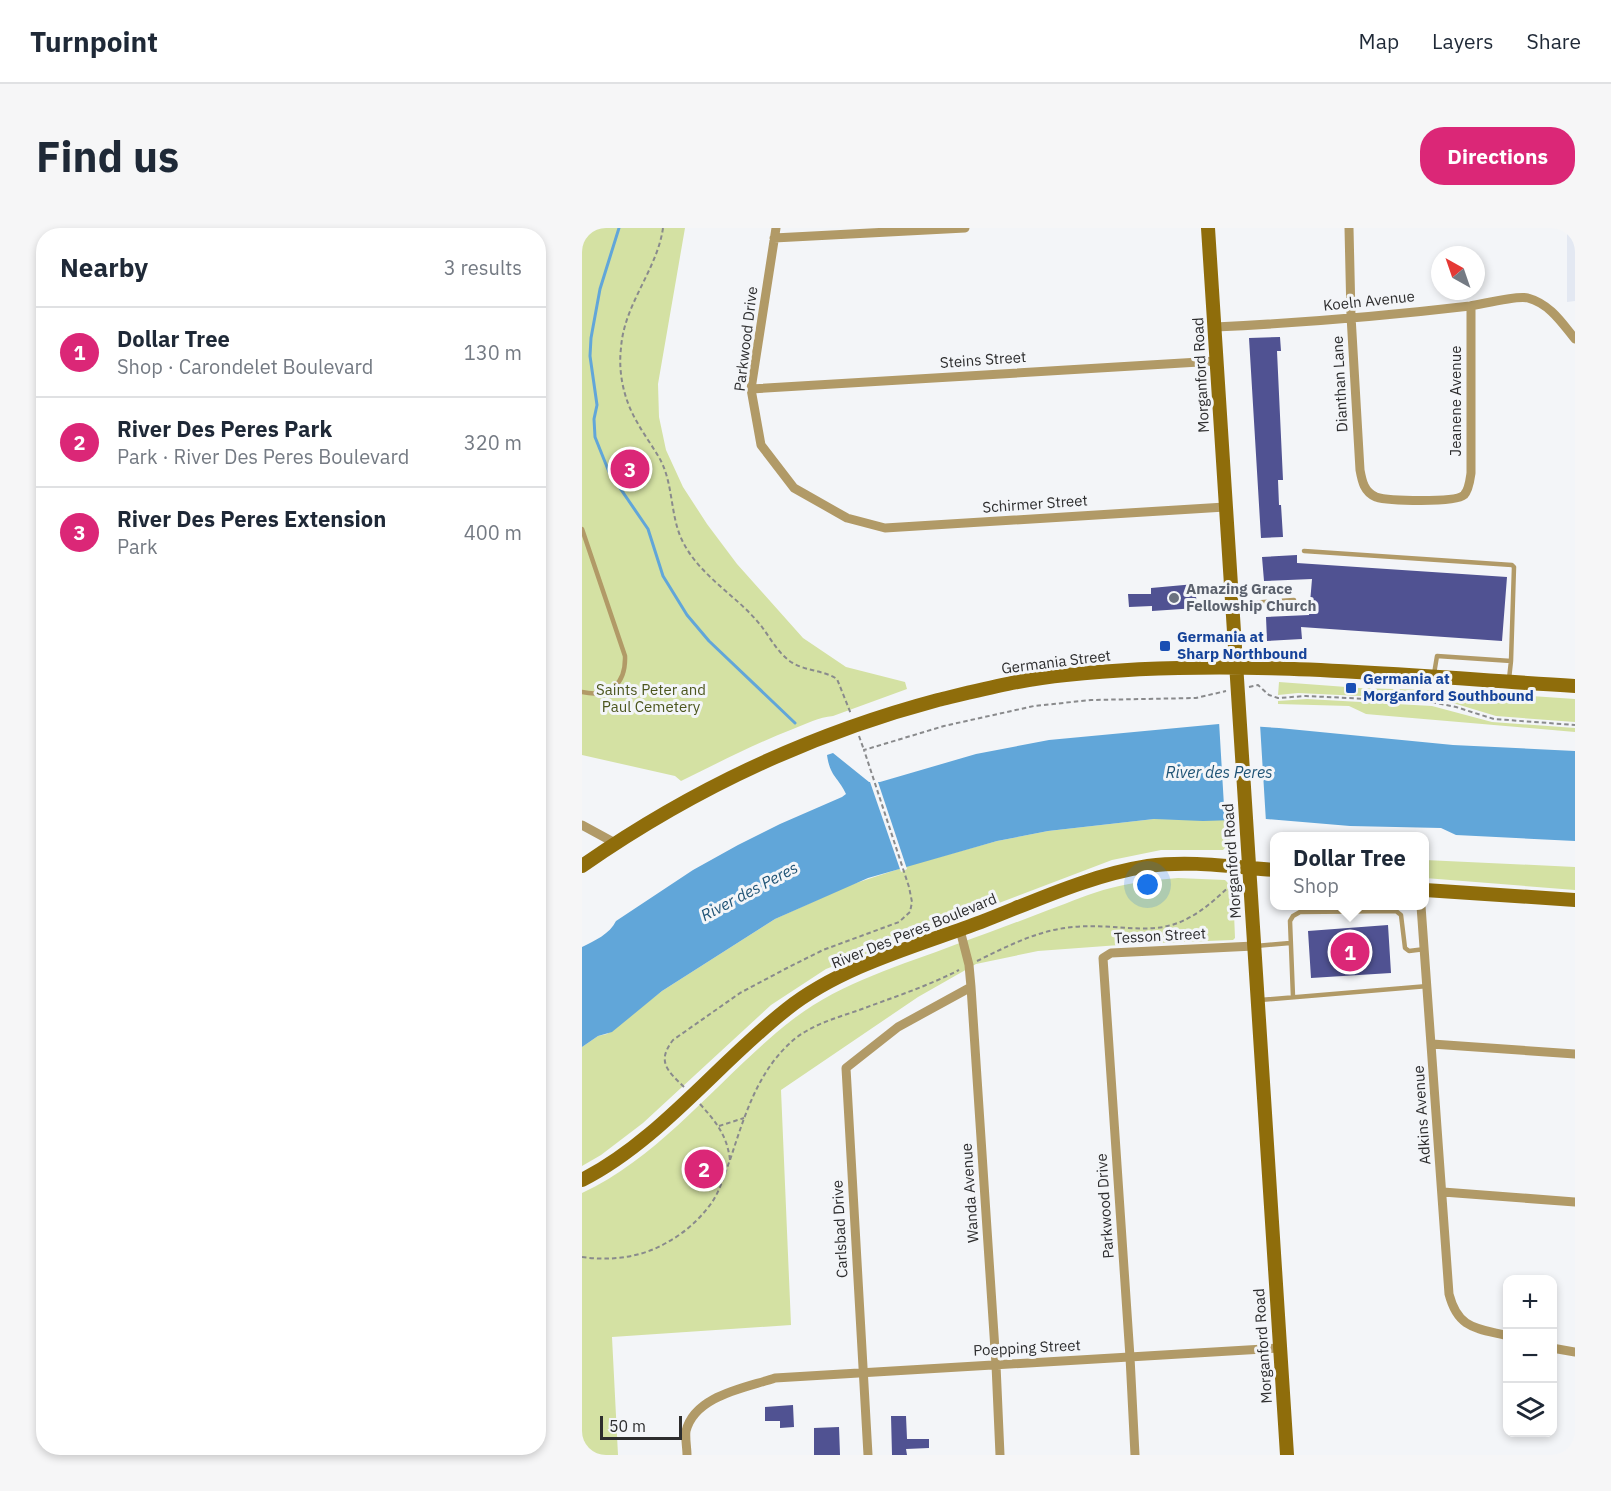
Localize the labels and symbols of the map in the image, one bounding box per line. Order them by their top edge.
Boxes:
north arrow [1431,246,1485,300]
street label: Parkwood Drive [730,285,761,393]
street label: Koeln Avenue [1322,286,1416,315]
street label: Morganford Road [1188,317,1213,433]
street label: Dianthan Lane [1327,335,1352,433]
street label: Jeanene Avenue [1446,345,1465,457]
street label: Steins Street [939,347,1027,372]
pin: 3 [610,446,650,492]
street label: Schirmer Street [982,490,1088,517]
place label: Amazing Grace Fellowship Church [1186,579,1316,615]
marker: Amazing Grace Fellowship Church [1167,591,1181,605]
place label: Germania at Sharp Northbound [1177,627,1307,663]
marker: Germania at Sharp Northbound [1158,639,1172,653]
street label: Germania Street [1000,645,1112,678]
place label: Germania at Morganford Southbound [1363,669,1534,705]
park label: Saints Peter and Paul Cemetery [596,680,706,716]
marker: Germania at Morganford Southbound [1344,681,1358,695]
water label: River des Peres [1165,762,1273,782]
street label: Morganford Road [1218,803,1245,919]
water label: River des Peres [697,857,801,925]
your location [1133,870,1162,899]
street label: River Des Peres Boulevard [828,889,999,972]
street label: Tesson Street [1114,924,1206,947]
pin: 1 [1330,930,1370,974]
street label: Adkins Avenue [1409,1065,1434,1165]
street label: Wanda Avenue [957,1142,982,1244]
pin: 2 [684,1146,724,1192]
street label: Parkwood Drive [1091,1153,1118,1259]
street label: Carlsbad Drive [827,1180,852,1278]
street label: Morganford Road [1249,1288,1276,1404]
street label: Poepping Street [973,1335,1081,1360]
scale bar [600,1413,682,1440]

